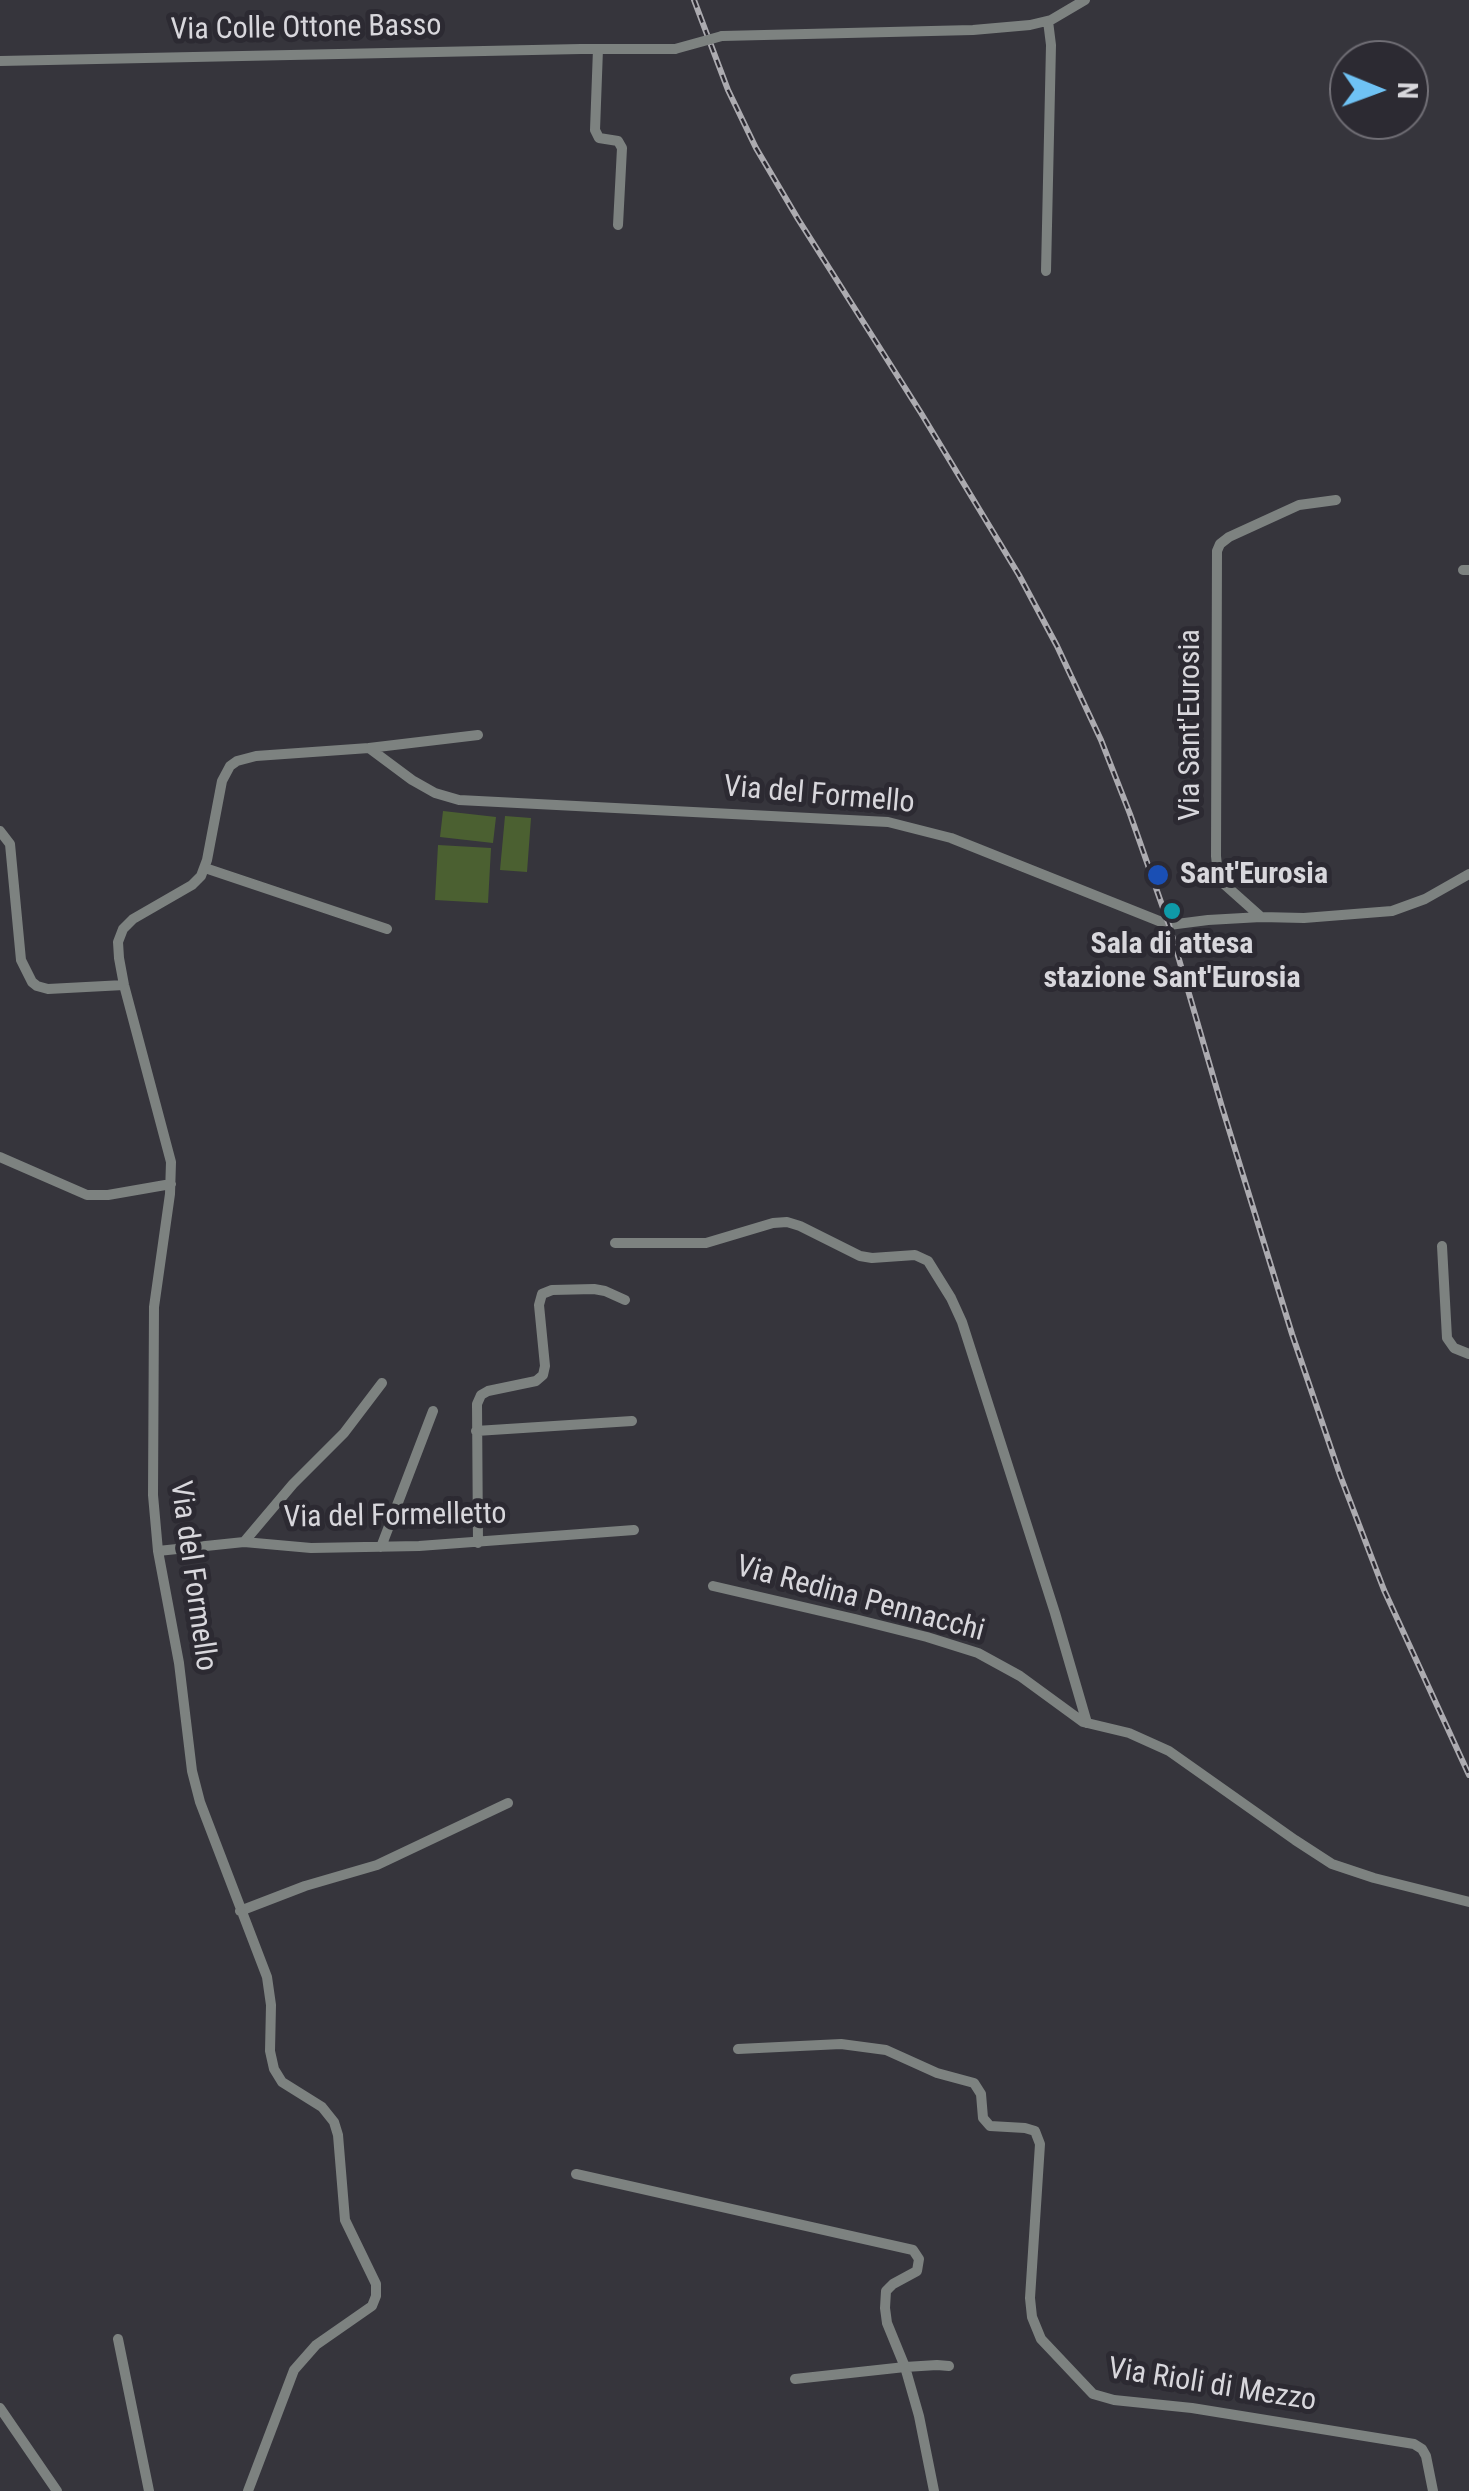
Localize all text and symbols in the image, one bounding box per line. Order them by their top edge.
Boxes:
street label: Via Colle Ottone Basso [170,9,442,49]
north arrow [1329,40,1429,140]
text: N [1391,82,1424,99]
street label: Via Sant'Eurosia [1173,629,1209,821]
street label: Via del Formello [722,770,916,822]
place label: Sant'Eurosia [1180,857,1328,893]
marker: Sant'Eurosia [1145,862,1171,888]
marker: Sala di attesa stazione Sant'Eurosia [1161,900,1183,922]
place label: Sala di attesa stazione Sant'Eurosia [1043,927,1301,998]
street label: Via del Formello [161,1479,223,1673]
street label: Via del Formelletto [283,1497,507,1537]
street label: Via Redina Pennacchi [732,1550,988,1650]
street label: Via Rioli di Mezzo [1105,2352,1319,2420]

